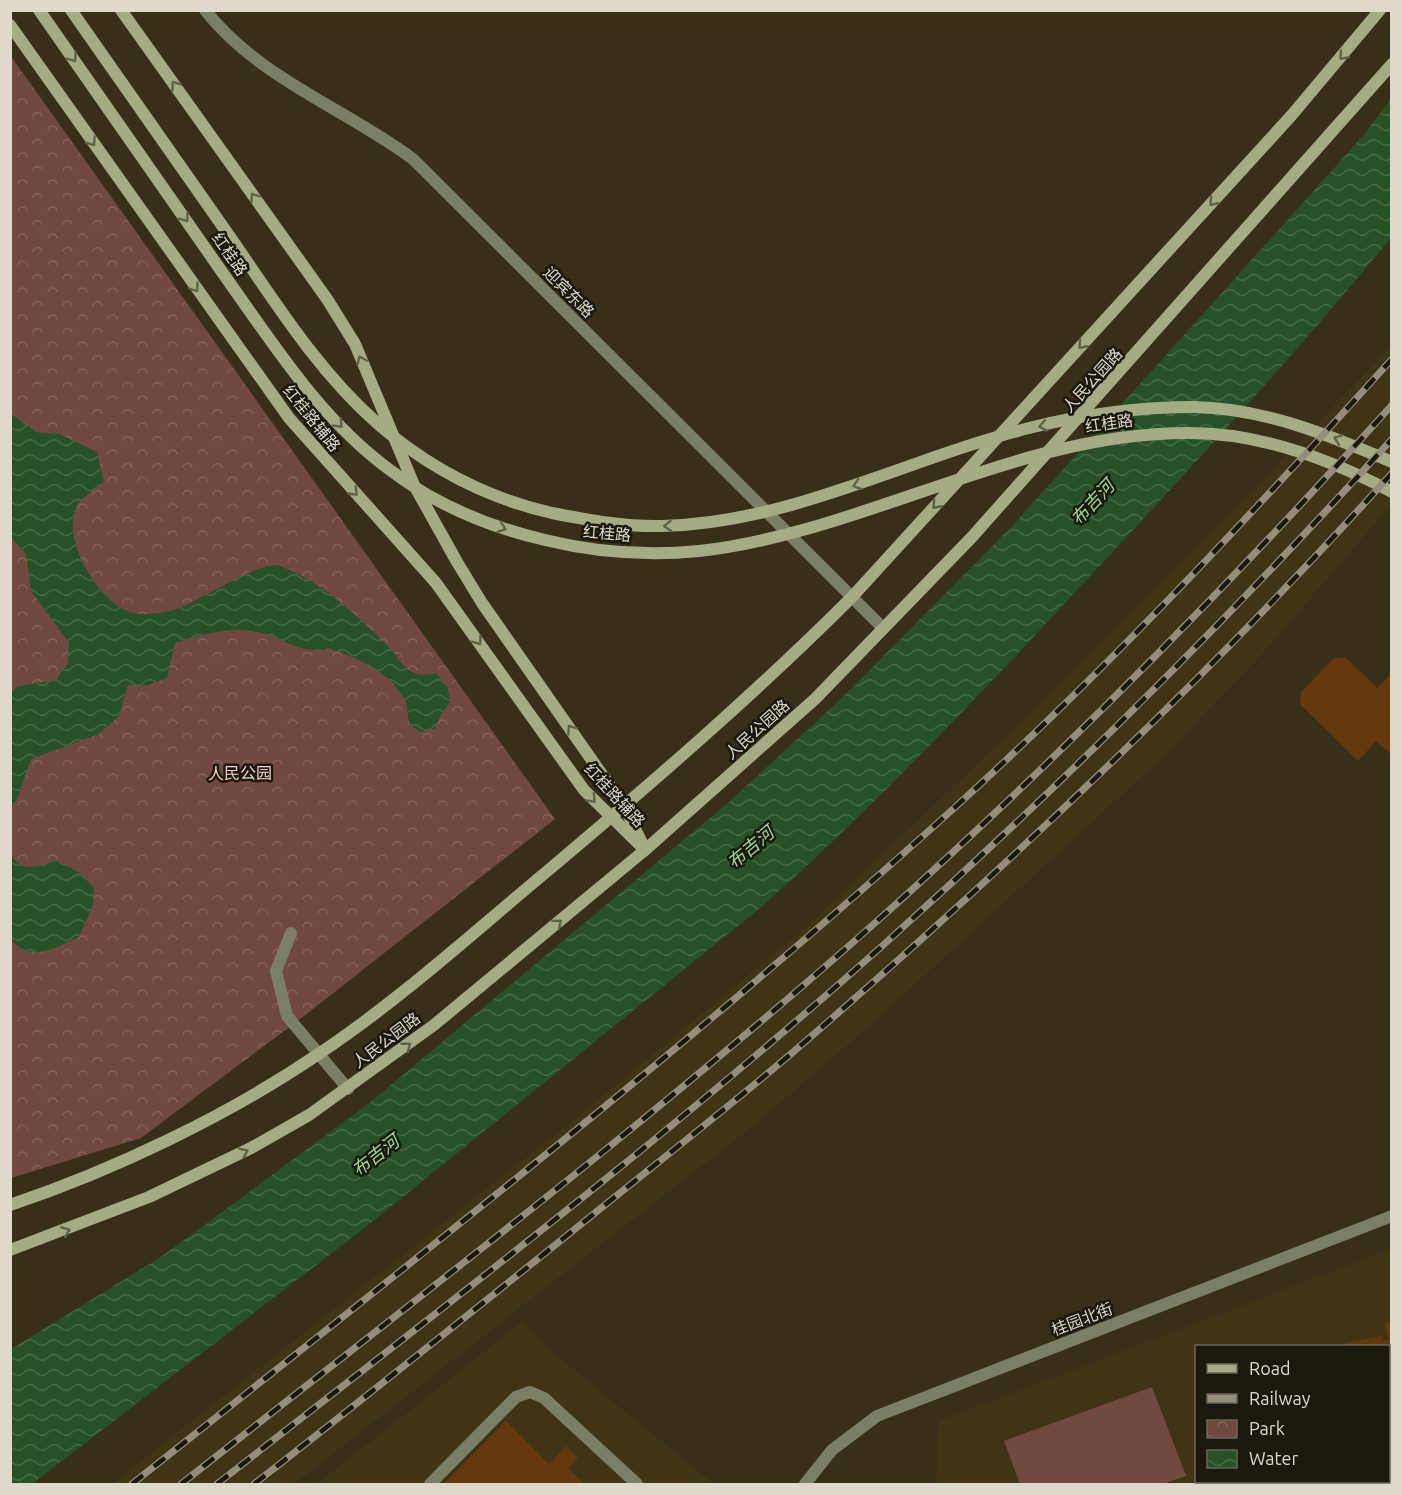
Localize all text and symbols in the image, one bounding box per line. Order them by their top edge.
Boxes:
one-way arrow [1339,49,1350,60]
one-way arrow [66,52,77,63]
one-way arrow [171,81,182,92]
one-way arrow [85,135,96,146]
one-way arrow [250,193,261,204]
one-way arrow [1209,195,1220,205]
one-way arrow [178,212,189,223]
street label: 红桂路 [209,229,251,279]
street label: 迎宾东路 [540,263,598,321]
one-way arrow [188,282,199,293]
one-way arrow [1078,339,1089,349]
street label: 人民公园路 [1059,344,1125,416]
one-way arrow [356,355,368,366]
street label: 红桂路辅路 [280,381,344,455]
street label: 红桂路 [1084,411,1134,435]
one-way arrow [332,418,343,428]
one-way arrow [1038,419,1048,432]
one-way arrow [1333,434,1343,447]
water label: 布吉河 [1066,473,1120,529]
one-way arrow [852,477,863,490]
one-way arrow [346,484,357,495]
one-way arrow [932,498,943,509]
one-way arrow [663,519,672,532]
one-way arrow [496,521,507,534]
street label: 红桂路 [582,522,632,544]
one-way arrow [471,635,482,646]
street label: 人民公园路 [721,696,793,762]
one-way arrow [567,725,578,736]
street label: 红桂路辅路 [581,760,649,830]
park label: 人民公园 [208,764,272,782]
one-way arrow [585,792,596,803]
water label: 布吉河 [723,820,779,872]
one-way arrow [551,919,562,930]
street label: 人民公园路 [349,1009,423,1071]
one-way arrow [400,1042,411,1053]
water label: 布吉河 [348,1129,405,1180]
one-way arrow [237,1147,248,1159]
one-way arrow [59,1226,70,1238]
street label: 桂园北街 [1049,1299,1115,1339]
legend [1195,1345,1390,1483]
text: Road [1249,1358,1291,1378]
text: Railway [1249,1388,1311,1408]
text: Park [1249,1418,1285,1438]
text: Water [1249,1448,1299,1468]

